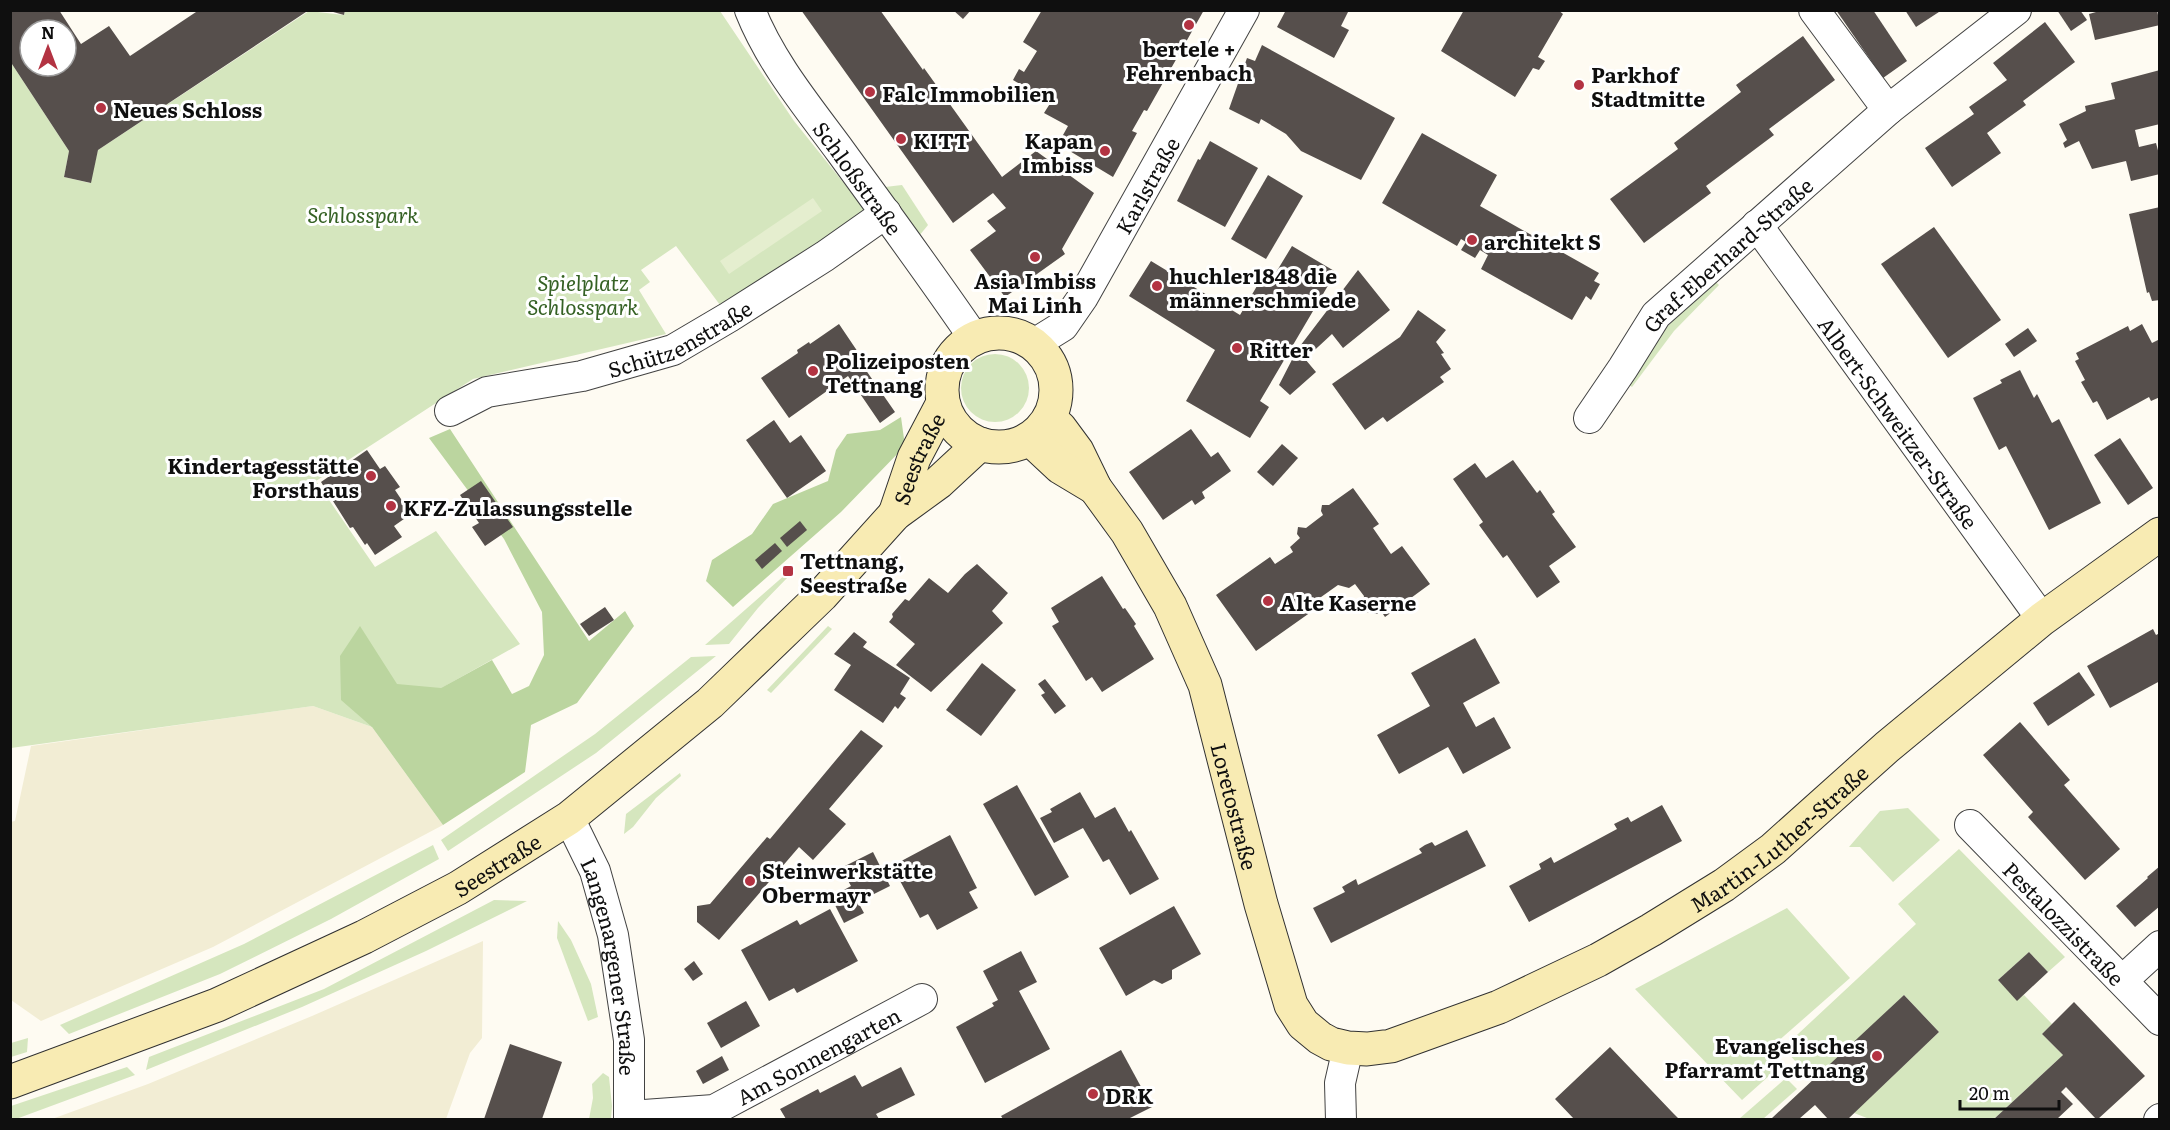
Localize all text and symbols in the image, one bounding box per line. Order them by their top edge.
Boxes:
north arrow [18,18,78,78]
marker: bertele + Fehrenbach [1182,18,1196,32]
text: N [41,20,55,44]
place label: bertele + Fehrenbach [1126,32,1252,87]
place label: Parkhof Stadtmitte [1591,58,1705,113]
place label: Falc Immobilien [882,77,1056,108]
marker: Parkhof Stadtmitte [1572,78,1586,92]
marker: Falc Immobilien [863,85,877,99]
place label: Neues Schloss [113,93,262,124]
marker: Neues Schloss [94,101,108,115]
street label: Schloßstraße [807,114,911,240]
place label: KITT [913,124,970,155]
place label: Kapan Imbiss [1022,124,1093,179]
street label: Karlstraße [1106,131,1186,239]
marker: KITT [894,132,908,146]
marker: Kapan Imbiss [1098,144,1112,158]
street label: Graf-Eberhard-Straße [1634,169,1819,338]
park label: Schlosspark [307,198,419,229]
place label: architekt S [1484,225,1601,256]
marker: architekt S [1465,233,1479,247]
marker: Asia Imbiss Mai Linh [1028,250,1042,264]
place label: huchler1848 die männerschmiede [1169,259,1356,314]
place label: Asia Imbiss Mai Linh [974,264,1096,319]
park label: Spielplatz Schlosspark [527,266,639,321]
marker: huchler1848 die männerschmiede [1150,279,1164,293]
street label: Schützenstraße [604,291,757,383]
street label: Albert-Schweitzer-Straße [1812,309,1987,534]
place label: Ritter [1249,333,1314,364]
marker: Ritter [1230,341,1244,355]
place label: Polizeiposten Tettnang [825,344,970,399]
marker: Polizeiposten Tettnang [806,364,820,378]
street label: Seestraße [884,407,951,508]
place label: Kindertagesstätte Forsthaus [167,449,359,504]
marker: Kindertagesstätte Forsthaus [364,469,378,483]
place label: KFZ-Zulassungsstelle [403,491,632,522]
marker: KFZ-Zulassungsstelle [384,499,398,513]
place label: Tettnang, Seestraße [800,544,907,599]
marker: Tettnang, Seestraße [781,564,795,578]
place label: Alte Kaserne [1280,586,1417,617]
marker: Alte Kaserne [1261,594,1275,608]
street label: Loretostraße [1205,739,1267,873]
street label: Martin-Luther-Straße [1683,756,1874,918]
street label: Seestraße [447,825,546,903]
street label: Langenargener Straße [575,851,645,1076]
street label: Pestalozzistraße [1997,853,2133,991]
place label: Steinwerkstätte Obermayr [762,854,933,909]
marker: Steinwerkstätte Obermayr [743,874,757,888]
street label: Am Sonnengarten [730,998,906,1111]
place label: Evangelisches Pfarramt Tettnang [1664,1029,1865,1084]
marker: Evangelisches Pfarramt Tettnang [1870,1049,1884,1063]
scale bar [1960,1073,2059,1111]
place label: DRK [1105,1079,1154,1110]
text: 20 m [1969,1079,2010,1106]
marker: DRK [1086,1087,1100,1101]

